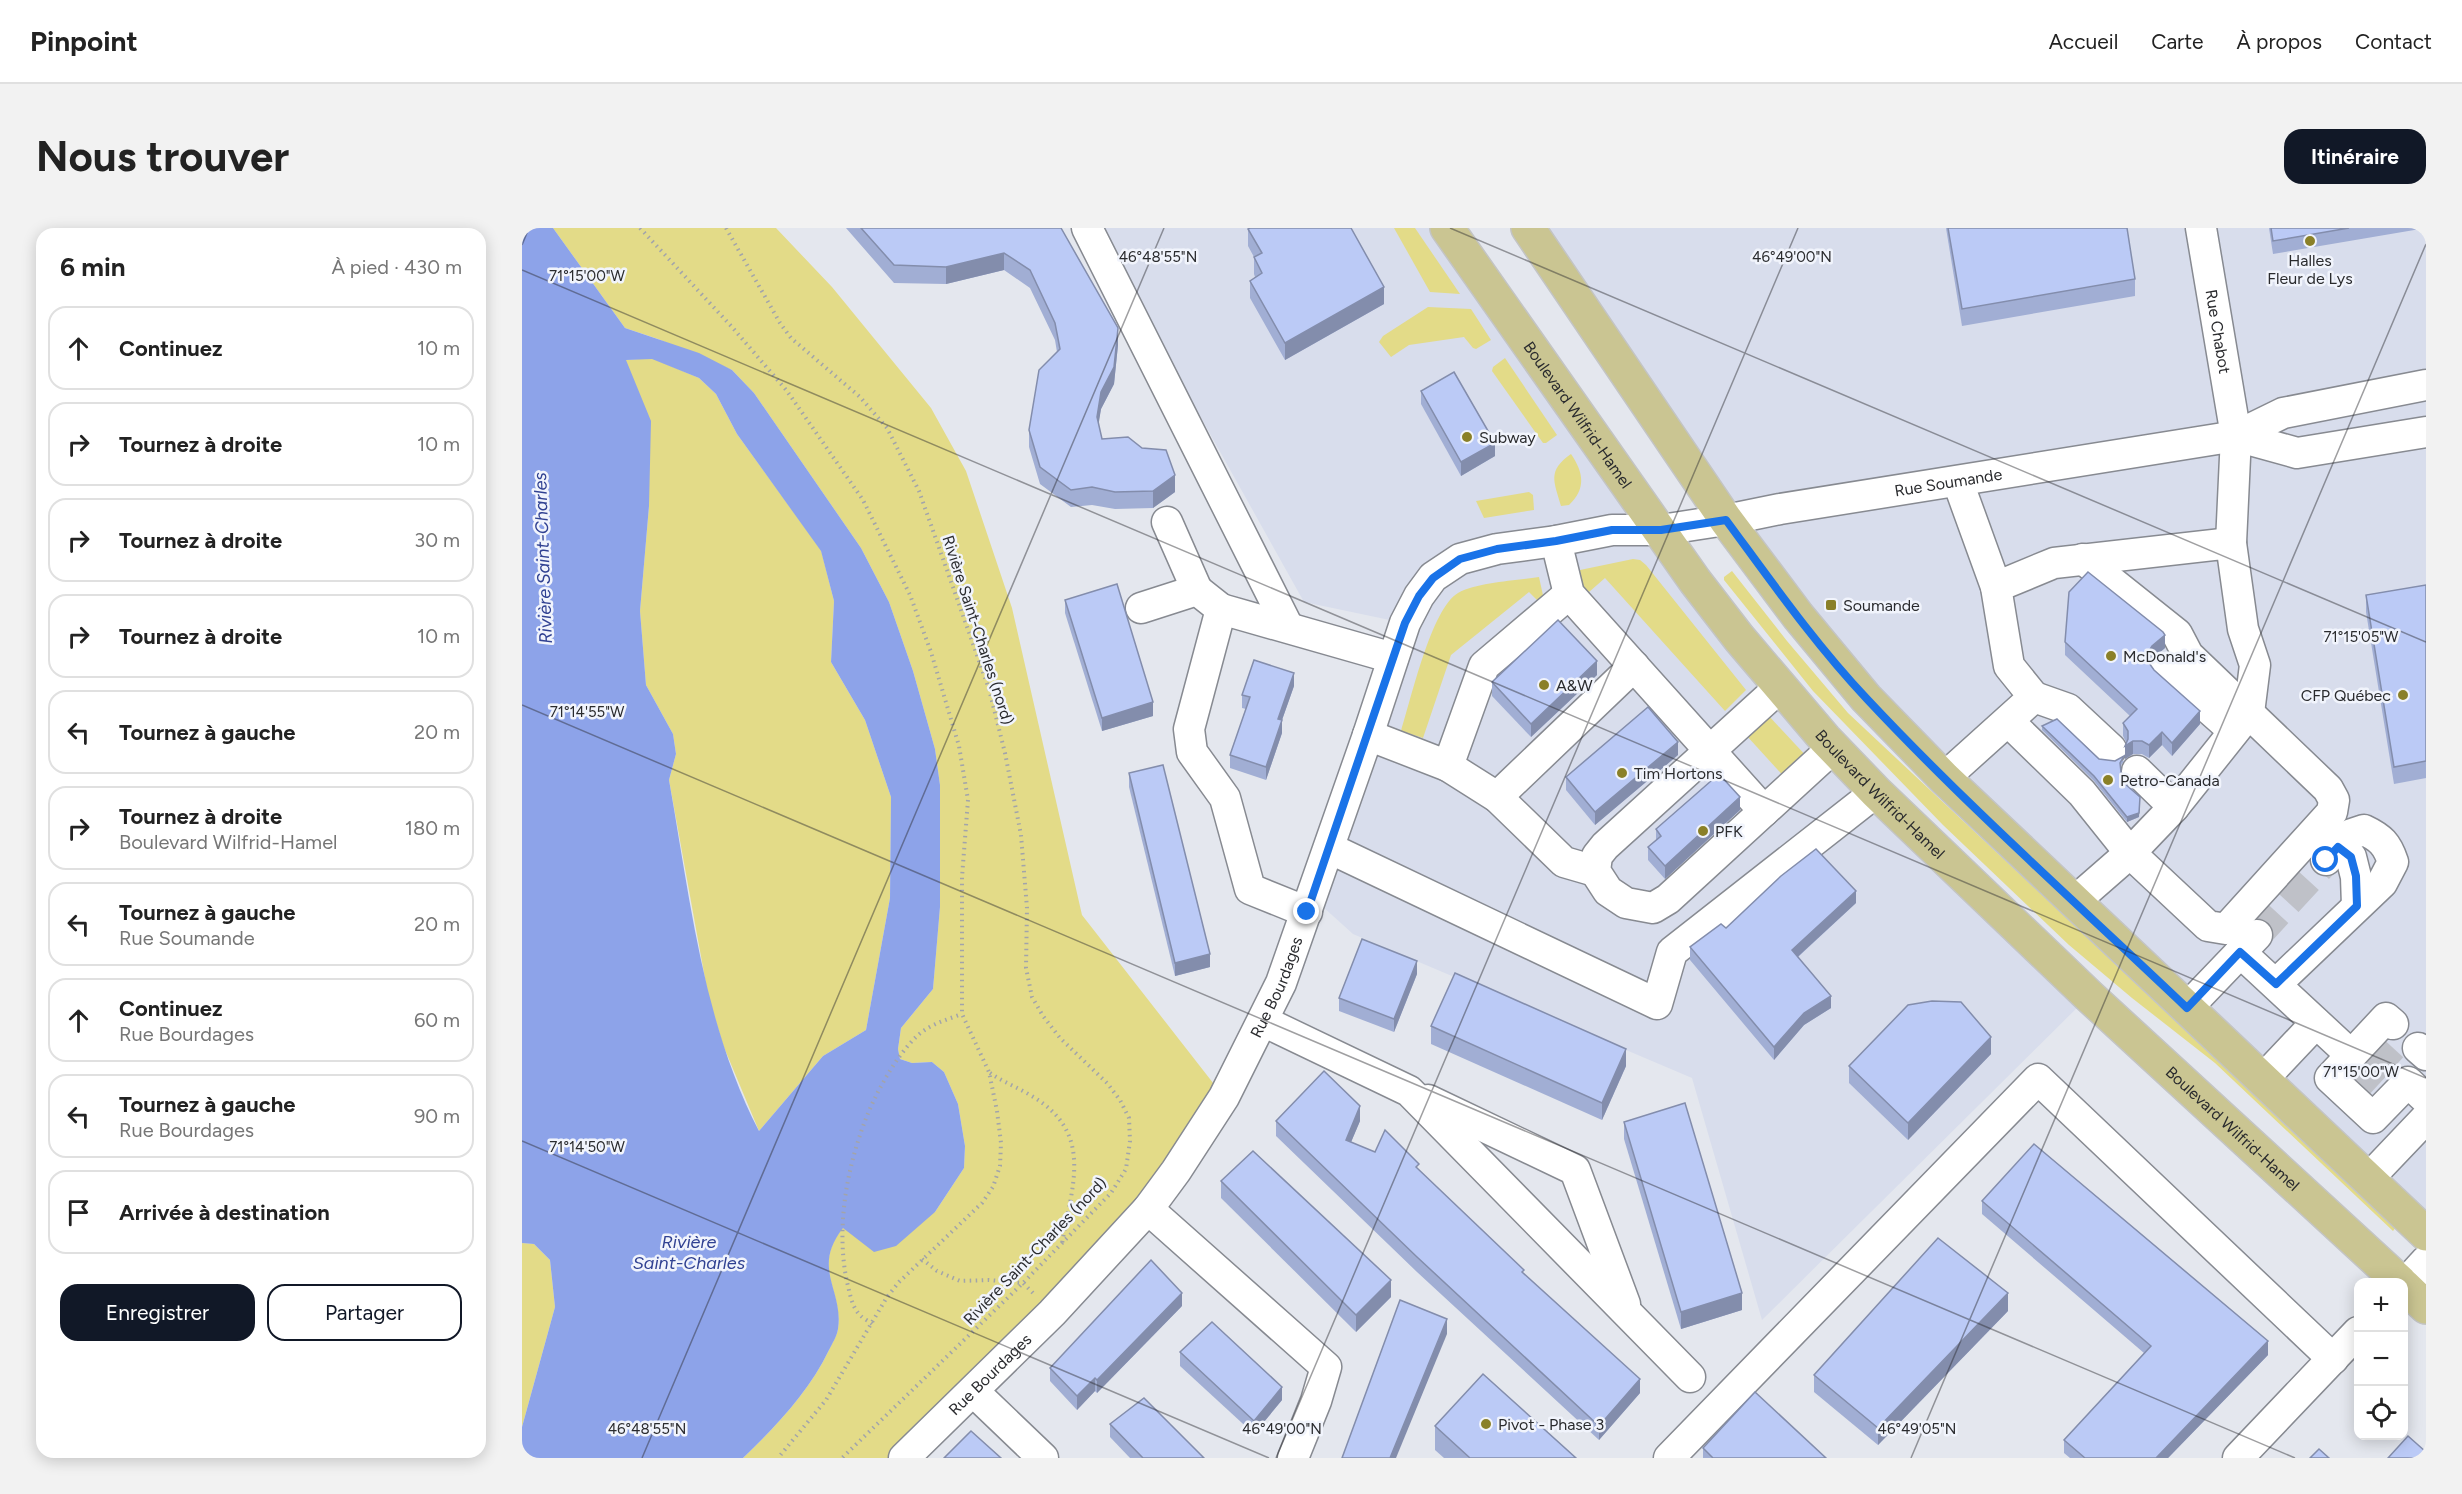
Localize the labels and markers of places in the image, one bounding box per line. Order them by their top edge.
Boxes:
marker: Halles Fleur de Lys [2303,234,2317,248]
place label: Halles Fleur de Lys [2267,251,2353,288]
place label: Subway [1479,428,1536,447]
marker: Subway [1460,430,1474,444]
place label: Soumande [1843,596,1920,615]
marker: Soumande [1824,598,1838,612]
place label: McDonald's [2123,647,2206,666]
marker: McDonald's [2104,649,2118,663]
place label: A&W [1556,676,1593,695]
marker: A&W [1537,678,1551,692]
place label: CFP Québec [2301,686,2391,705]
marker: CFP Québec [2396,688,2410,702]
place label: Tim Hortons [1634,764,1723,783]
marker: Tim Hortons [1615,766,1629,780]
place label: Petro-Canada [2120,771,2220,790]
marker: Petro-Canada [2101,773,2115,787]
place label: PFK [1715,822,1743,841]
marker: PFK [1696,824,1710,838]
place label: Pivot - Phase 3 [1498,1415,1604,1434]
marker: Pivot - Phase 3 [1479,1417,1493,1431]

